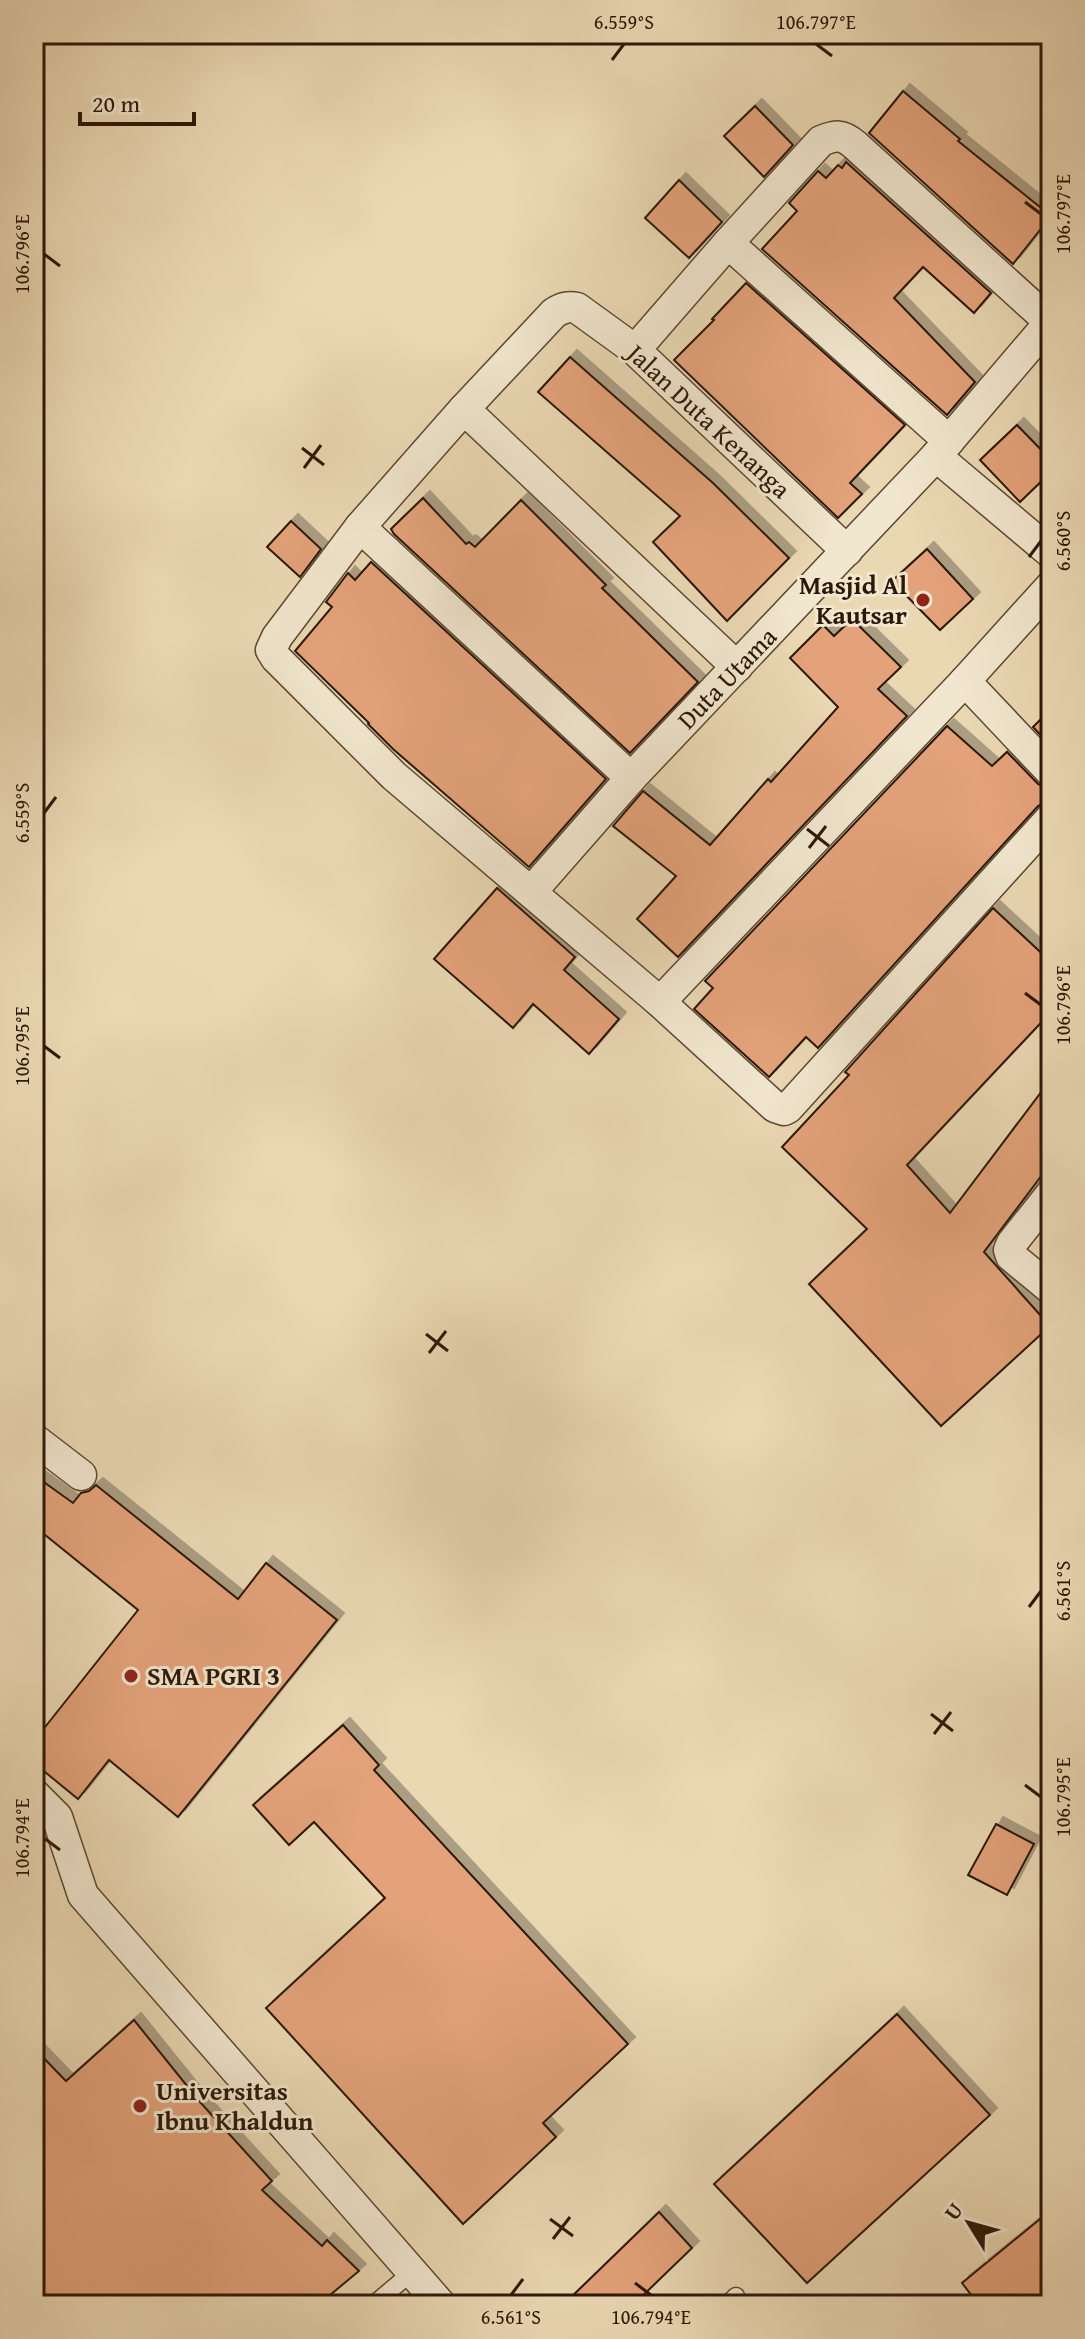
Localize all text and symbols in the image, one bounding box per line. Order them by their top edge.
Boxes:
text: 6.559°S [594,7,654,36]
text: 106.797°E [776,7,856,36]
scale bar [80,76,194,126]
text: 20 m [92,86,140,121]
text: 106.797°E [1048,174,1077,254]
text: 106.796°E [7,214,36,294]
street label: Jalan Duta Kenanga [616,332,801,508]
text: 6.560°S [1048,511,1077,571]
place label: Masjid Al Kautsar [799,565,907,634]
marker: Masjid Al Kautsar [914,591,932,609]
street label: Duta Utama [668,617,786,738]
text: 6.559°S [7,783,36,843]
text: 106.796°E [1048,965,1077,1045]
text: 106.795°E [7,1006,36,1086]
text: 6.561°S [1048,1561,1077,1621]
place label: SMA PGRI 3 [147,1656,280,1695]
marker: SMA PGRI 3 [122,1667,140,1685]
text: 106.795°E [1048,1757,1077,1837]
text: 106.794°E [7,1798,36,1878]
place label: Universitas Ibnu Khaldun [156,2071,314,2140]
marker: Universitas Ibnu Khaldun [131,2097,149,2115]
north arrow [929,2183,1009,2263]
text: U [936,2195,970,2227]
text: 6.561°S [481,2302,541,2331]
text: 106.794°E [611,2302,691,2331]

